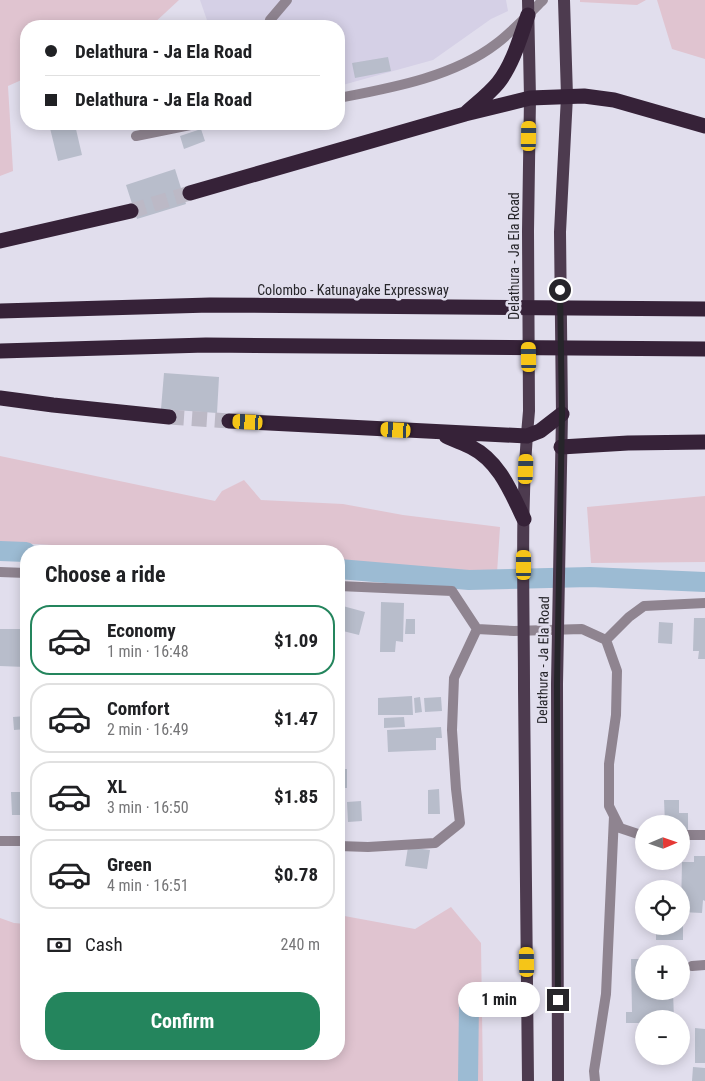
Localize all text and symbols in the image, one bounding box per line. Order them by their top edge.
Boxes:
text: Delathura - Ja Ela Road [75,40,252,63]
text: Delathura - Ja Ela Road [75,88,252,111]
car [521,121,536,151]
street label: Delathura - Ja Ela Road [506,192,522,320]
route start [549,279,571,301]
street label: Colombo - Katunayake Expressway [257,282,449,298]
car [521,342,536,372]
car [232,414,263,430]
car [380,422,411,438]
car [517,454,534,484]
car [516,550,531,580]
text: Choose a ride [45,562,166,587]
street label: Delathura - Ja Ela Road [534,596,552,724]
icon: car [47,618,92,663]
text: Economy [107,619,176,642]
text: $1.09 [274,629,318,652]
text: 1 min · 16:48 [107,642,189,661]
icon: car [47,696,92,741]
text: Comfort [107,697,170,720]
text: $1.47 [274,707,318,730]
text: 2 min · 16:49 [107,720,189,739]
icon: car [47,774,92,819]
text: XL [107,775,127,798]
text: $1.85 [274,785,318,808]
text: 3 min · 16:50 [107,798,189,817]
north arrow [635,815,690,870]
map controls [635,815,690,1065]
icon: car [47,852,92,897]
text: Green [107,853,152,876]
text: $0.78 [274,863,318,886]
text: 4 min · 16:51 [107,876,189,895]
button: locate [635,880,690,935]
icon: cash [45,931,73,959]
text: Cash [85,933,123,956]
text: 240 m [281,935,320,954]
button: + [635,945,690,1000]
car [519,947,534,977]
callout: 1 min [458,982,540,1018]
route end [547,989,569,1011]
text: 1 min [481,990,517,1009]
button: Confirm [45,992,320,1050]
button: − [635,1010,690,1065]

